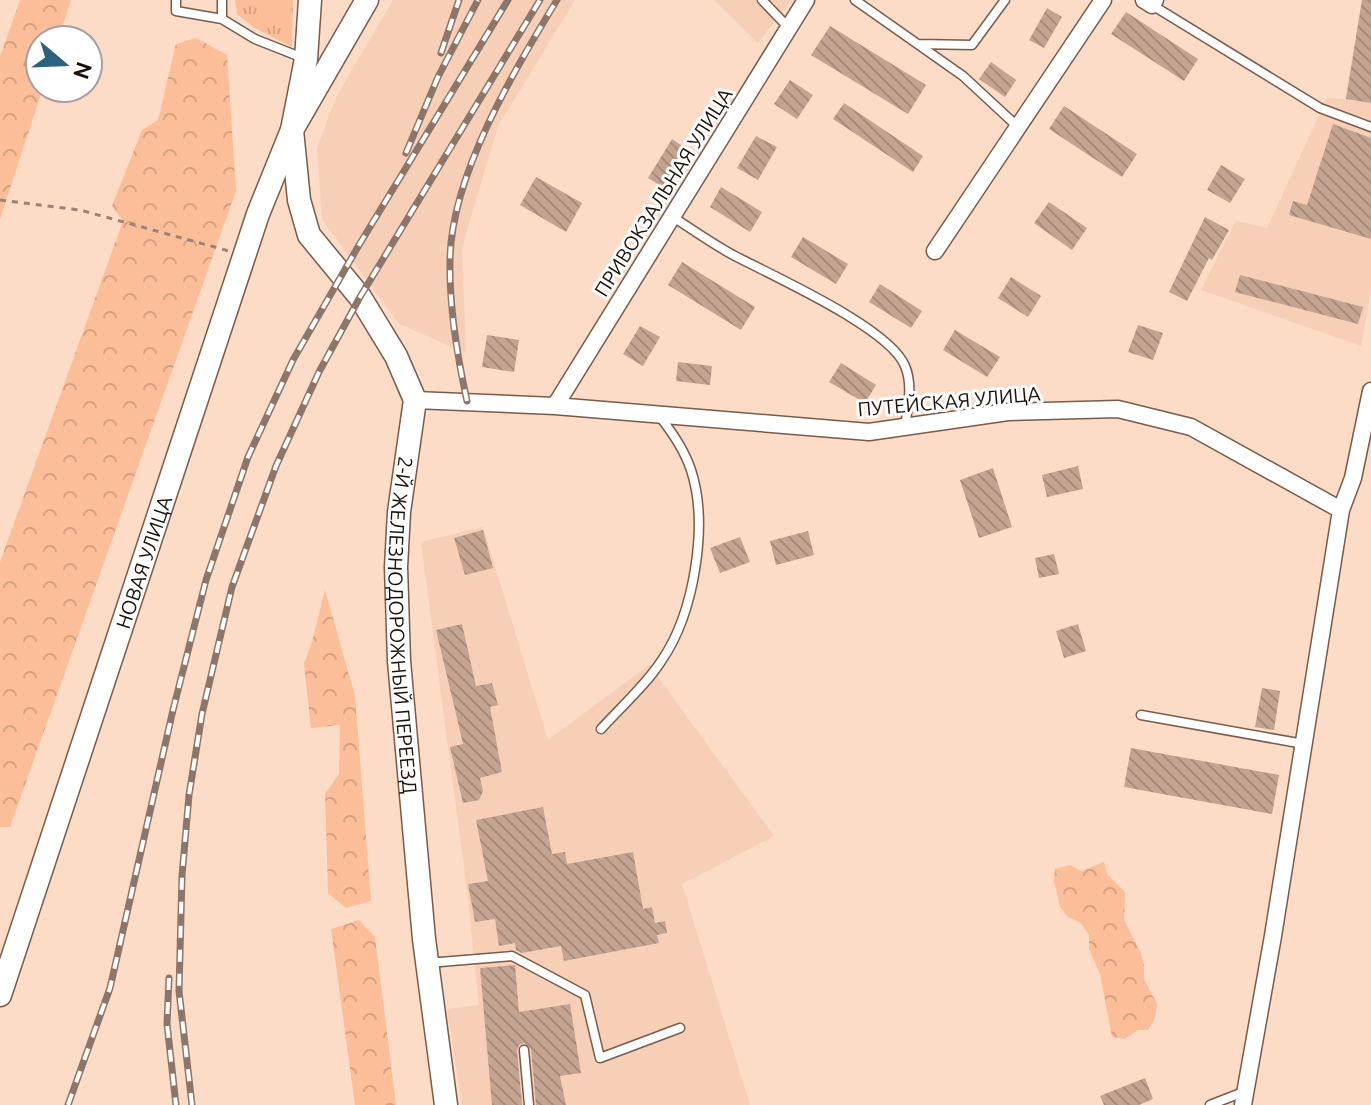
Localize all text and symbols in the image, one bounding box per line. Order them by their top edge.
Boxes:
north arrow [24,24,104,104]
text: N [69,59,98,83]
street label: ПРИВОКЗАЛЬНАЯ УЛИЦА [589,84,737,300]
street label: ПУТЕЙСКАЯ УЛИЦА [857,382,1041,420]
street label: 2-Й ЖЕЛЕЗНОДОРОЖНЫЙ ПЕРЕЕЗД [384,455,422,795]
street label: НОВАЯ УЛИЦА [110,493,176,631]

